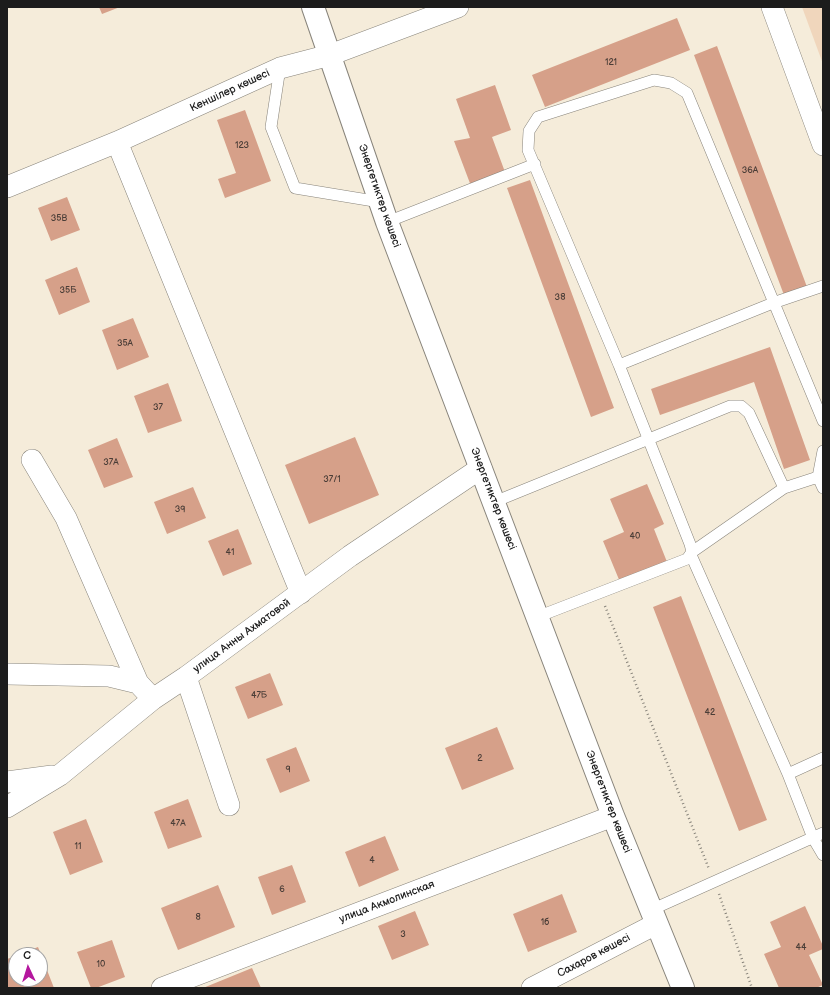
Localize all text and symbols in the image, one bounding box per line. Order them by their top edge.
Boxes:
house number: 121 [605,58,617,68]
street label: Кеншілер көшесі [188,67,272,115]
house number: 123 [235,141,249,151]
street label: Энергетиктер көшесі [355,143,403,249]
house number: 36А [742,166,758,176]
house number: 35В [51,214,67,224]
house number: 35Б [60,286,76,296]
house number: 38 [555,293,565,303]
house number: 35А [117,339,133,349]
house number: 37 [153,403,163,413]
street label: Энергетиктер көшесі [467,446,519,552]
house number: 37А [103,458,119,468]
house number: 37/1 [323,475,341,485]
house number: 39 [175,505,185,515]
house number: 40 [630,532,640,542]
house number: 41 [226,548,234,558]
street label: улица Анны Ахматовой [191,596,293,676]
house number: 47Б [251,691,267,701]
house number: 42 [705,708,715,718]
street label: Энергетиктер көшесі [582,749,634,855]
house number: 2 [477,754,483,764]
house number: 9 [285,765,291,775]
house number: 47А [170,819,186,829]
house number: 11 [75,842,81,852]
house number: 4 [369,856,375,866]
street label: улица Акмолинская [337,878,437,926]
house number: 6 [279,885,285,895]
house number: 8 [195,913,201,923]
house number: 1б [541,918,549,928]
house number: 3 [400,930,406,940]
street label: Сахаров көшесі [555,931,633,981]
house number: 44 [796,943,806,953]
north arrow [8,947,48,987]
text: С [23,949,31,962]
house number: 10 [97,960,105,970]

